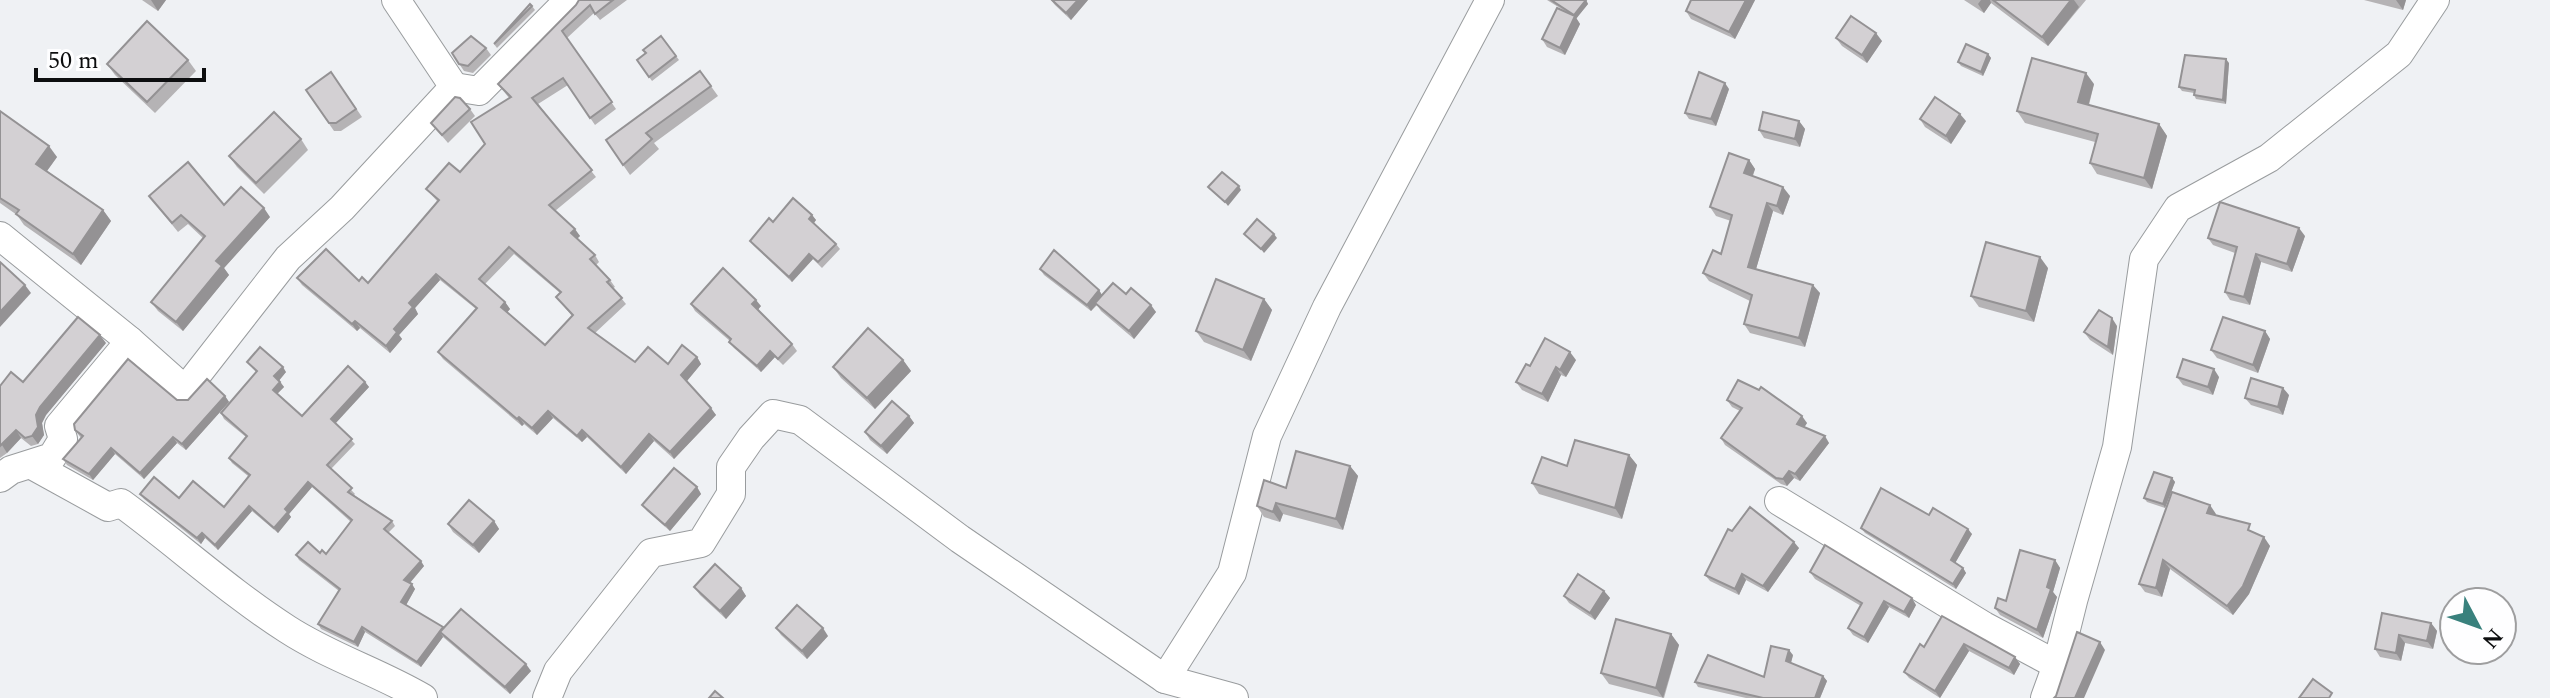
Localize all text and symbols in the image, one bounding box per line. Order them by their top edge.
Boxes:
scale bar [36,32,204,82]
text: 50 m [48,43,99,79]
north arrow [2438,586,2518,666]
text: N [2474,621,2510,656]

